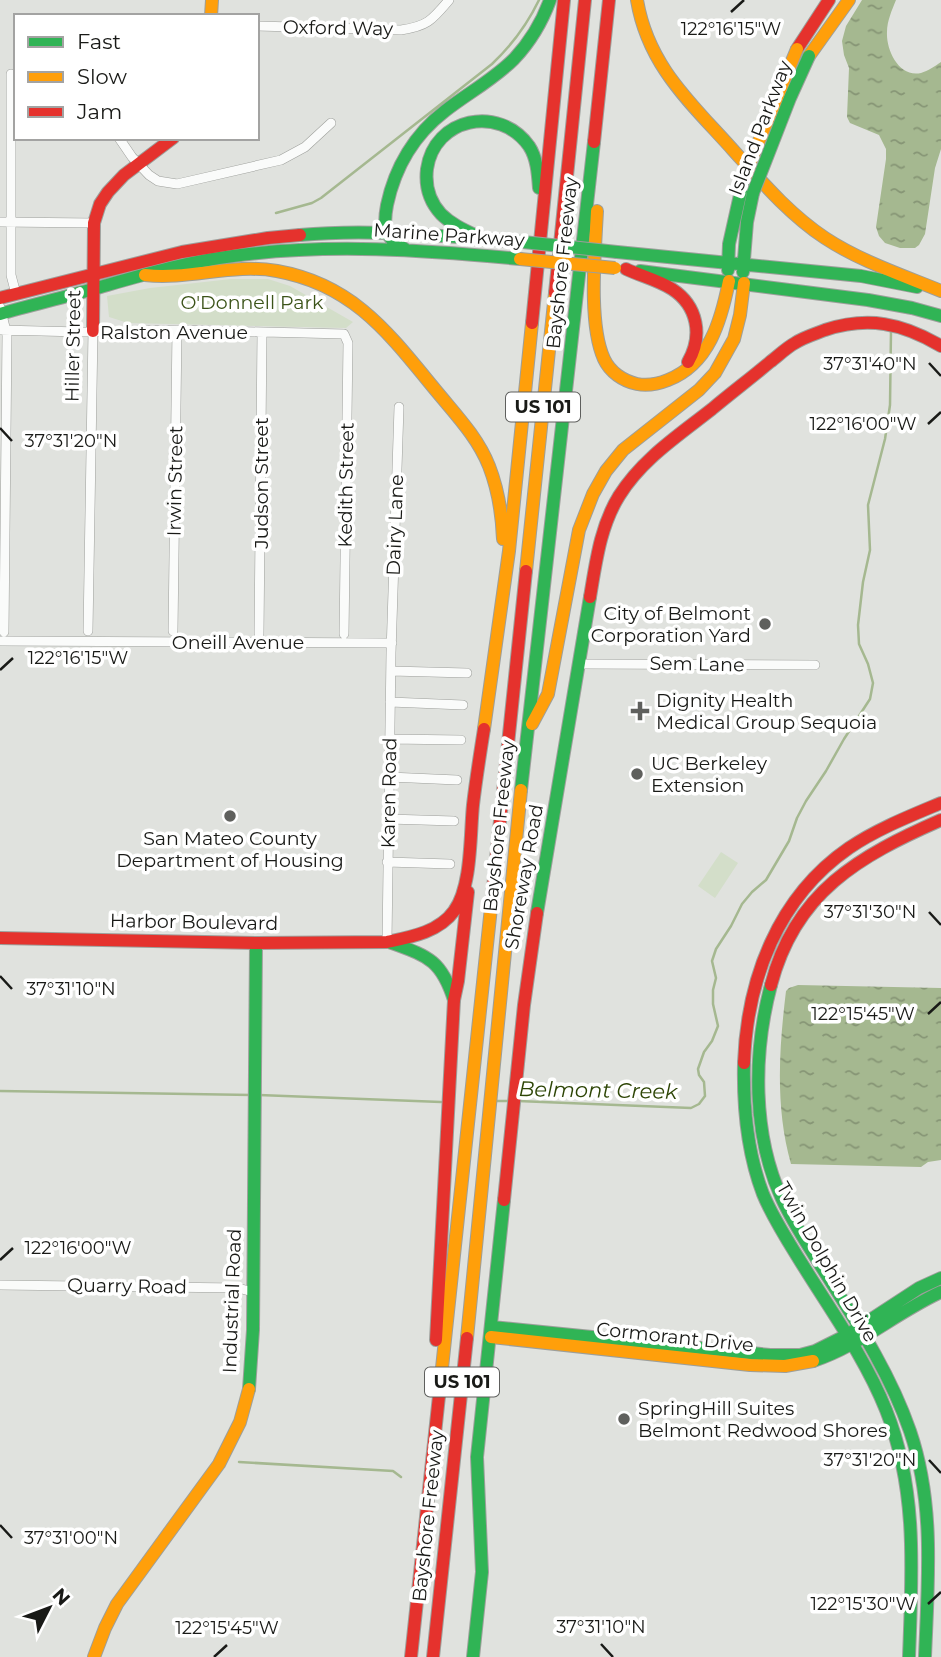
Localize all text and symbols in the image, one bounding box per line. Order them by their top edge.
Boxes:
legend [14,14,259,140]
street label: Oxford Way [283,16,394,40]
text: 122°16'15"W [681,18,781,40]
text: Fast [77,29,121,54]
street label: Island Parkway [724,57,797,199]
text: Slow [77,64,127,89]
text: Jam [76,99,122,124]
street label: Bayshore Freeway [542,175,583,350]
street label: Marine Parkway [373,218,526,252]
street label: Hiller Street [61,289,85,402]
park label: O'Donnell Park [181,291,324,314]
street label: Ralston Avenue [100,321,248,344]
text: 37°31'40"N [823,353,917,375]
road number: US 101 [506,393,580,422]
text: 122°16'00"W [809,413,917,435]
street label: Judson Street [250,417,273,550]
street label: Kedith Street [333,422,359,548]
street label: Irwin Street [163,425,187,537]
text: 37°31'20"N [25,430,117,452]
street label: Dairy Lane [382,474,408,576]
place label: City of Belmont Corporation Yard [591,602,751,647]
marker: City of Belmont Corporation Yard [757,616,773,632]
street label: Oneill Avenue [172,631,304,654]
text: 122°16'15"W [28,647,128,669]
street label: Sem Lane [649,652,745,676]
place label: Dignity Health Medical Group Sequoia [656,689,877,734]
marker: Dignity Health Medical Group Sequoia [630,701,650,721]
street label: Karen Road [377,737,401,849]
street label: Bayshore Freeway [479,738,520,913]
place label: UC Berkeley Extension [651,752,768,797]
marker: UC Berkeley Extension [629,766,645,782]
street label: Shoreway Road [500,803,548,951]
marker: San Mateo County Department of Housing [222,808,238,824]
place label: San Mateo County Department of Housing [116,827,344,872]
text: 37°31'30"N [824,901,916,923]
street label: Harbor Boulevard [110,909,278,935]
text: 37°31'10"N [26,978,116,1000]
text: 122°15'45"W [811,1003,915,1025]
water label: Belmont Creek [518,1076,679,1104]
street label: Twin Dolphin Drive [772,1178,882,1346]
street label: Industrial Road [218,1228,246,1374]
text: 122°16'00"W [24,1237,132,1259]
street label: Quarry Road [67,1273,187,1299]
street label: Cormorant Drive [595,1317,755,1357]
road number: US 101 [425,1367,499,1396]
place label: SpringHill Suites Belmont Redwood Shores [638,1397,887,1442]
marker: SpringHill Suites Belmont Redwood Shores [616,1411,632,1427]
street label: Bayshore Freeway [408,1428,449,1603]
text: 37°31'20"N [824,1449,916,1471]
text: 37°31'00"N [24,1527,118,1549]
north arrow [14,1573,84,1643]
text: N [48,1584,75,1610]
text: 122°15'30"W [811,1593,915,1615]
text: 37°31'10"N [556,1616,646,1638]
text: 122°15'45"W [175,1617,279,1639]

